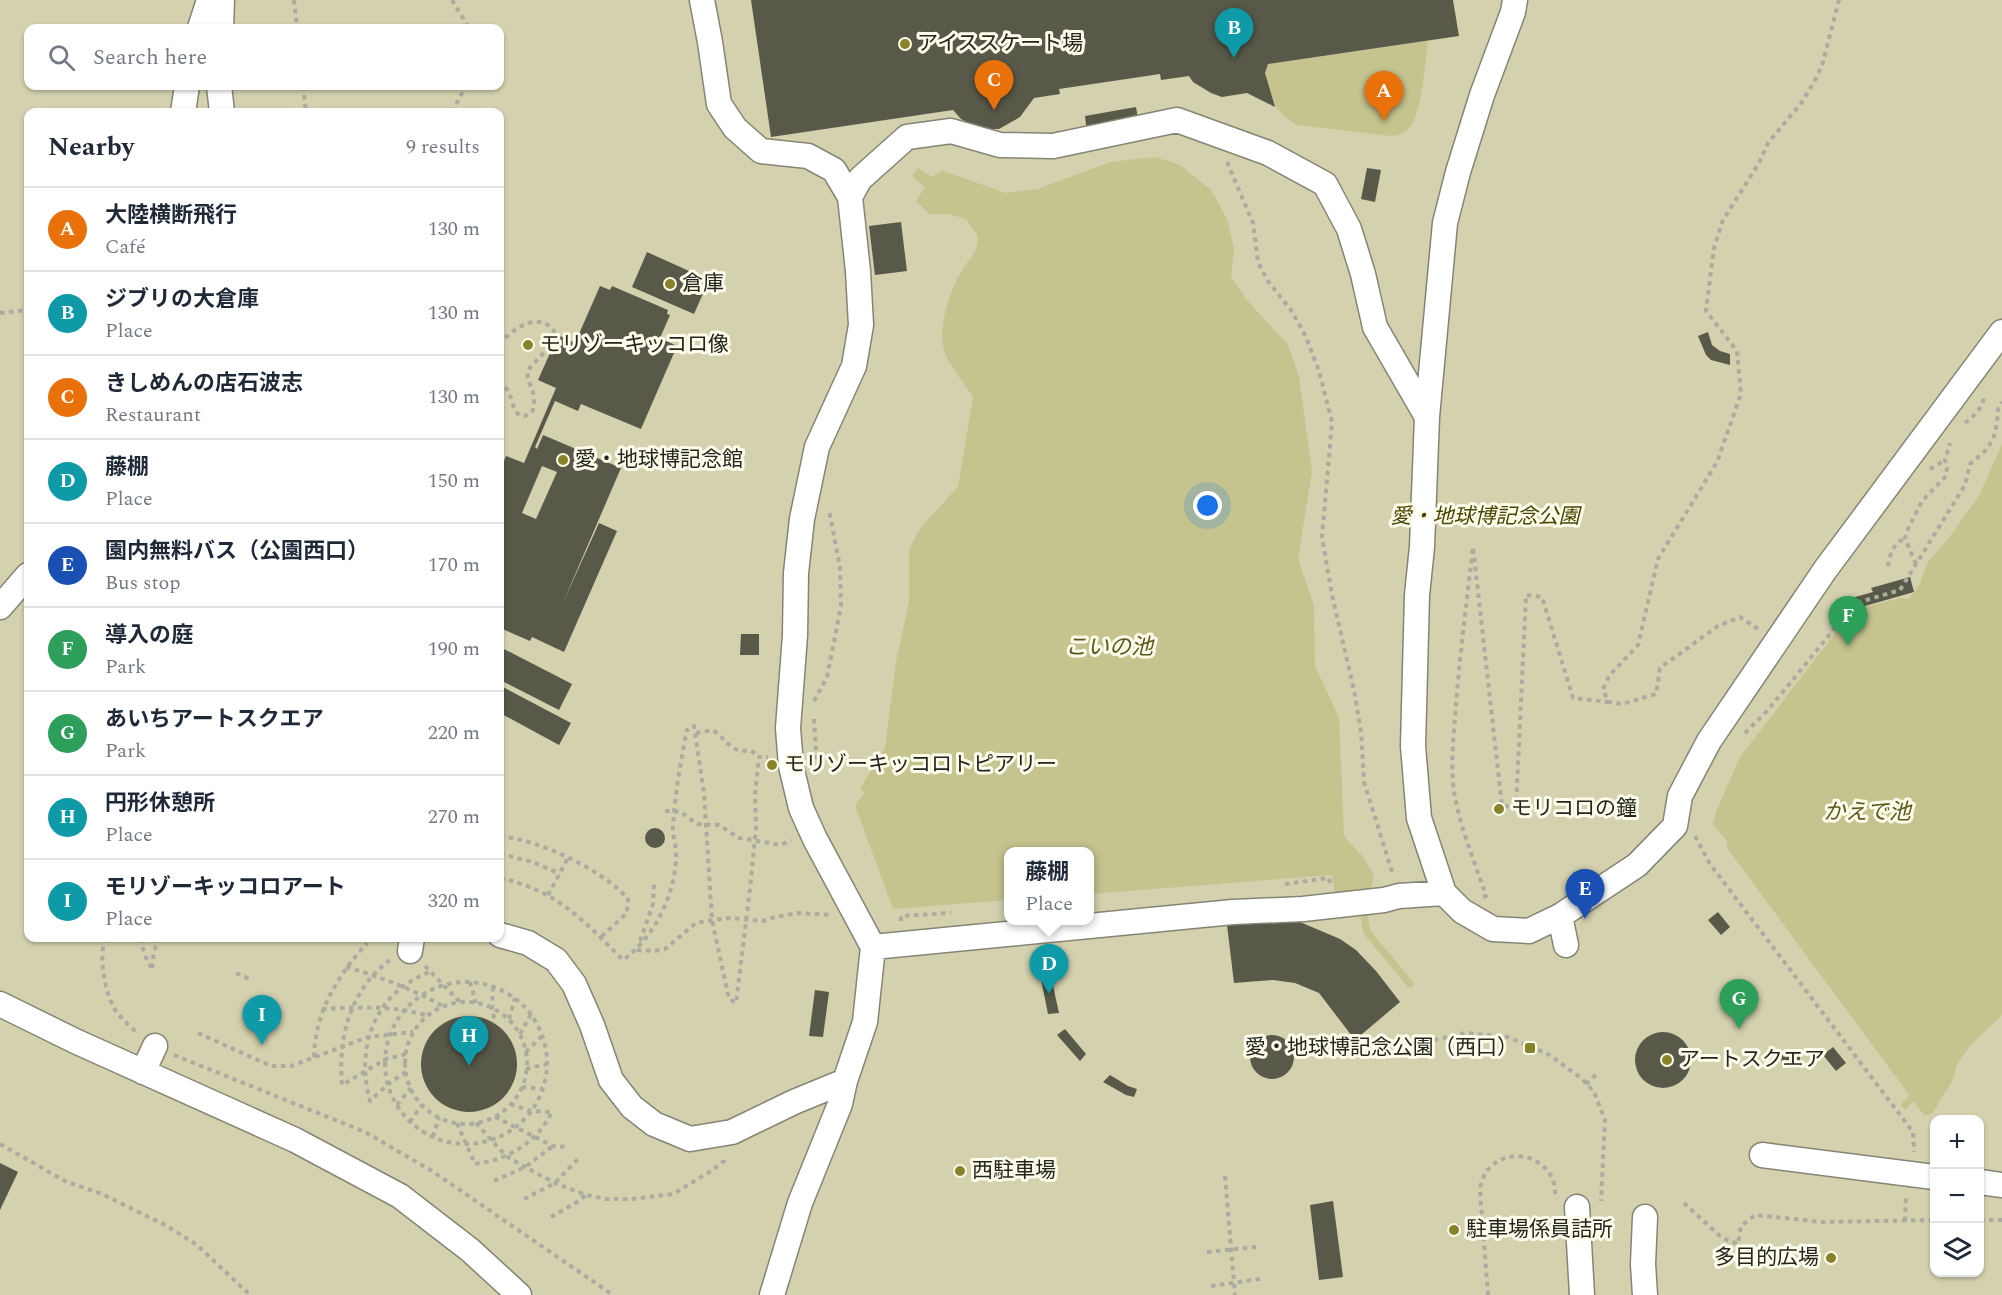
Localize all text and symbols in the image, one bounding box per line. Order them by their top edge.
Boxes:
pin: B [1214,8,1254,58]
search box [24,24,504,90]
place label: アイススケート場 [917,28,1083,60]
marker: アイススケート場 [898,37,912,51]
icon: search [45,41,78,74]
text: Search here [93,41,207,74]
pin: C [974,60,1014,110]
pin: A [1364,72,1404,121]
text: Nearby [48,127,134,167]
text: 9 results [406,132,480,162]
text: 大陸横断飛行 [105,199,237,232]
text: A [60,214,75,244]
text: 130 m [428,214,480,244]
text: Café [105,232,146,262]
place label: 倉庫 [682,268,724,300]
marker: 倉庫 [663,277,677,291]
text: ジブリの大倉庫 [105,283,259,316]
text: B [60,298,75,328]
text: 130 m [428,298,480,328]
text: Place [105,316,153,346]
place label: モリゾーキッコロ像 [540,329,729,361]
marker: モリゾーキッコロ像 [521,338,535,352]
text: きしめんの店石波志 [105,367,303,400]
text: C [60,382,75,412]
text: 130 m [428,382,480,412]
text: Restaurant [105,400,201,430]
place label: 愛・地球博記念館 [575,444,743,476]
text: 藤棚 [105,451,149,484]
marker: 愛・地球博記念館 [556,453,570,467]
text: D [59,466,76,496]
text: 150 m [428,466,480,496]
text: Place [105,484,153,514]
your location [1193,491,1222,520]
park label: 愛・地球博記念公園 [1391,501,1582,533]
text: 園内無料バス（公園西口） [105,535,369,568]
text: E [61,550,74,580]
text: 170 m [428,550,480,580]
text: Bus stop [105,568,181,598]
pin: F [1828,596,1868,646]
text: 導入の庭 [105,619,193,652]
water label: こいの池 [1065,631,1155,664]
text: F [61,634,74,664]
text: 190 m [428,634,480,664]
text: Park [105,652,146,682]
text: あいちアートスクエア [105,703,324,736]
text: G [60,718,75,748]
text: 220 m [428,718,480,748]
text: Park [105,736,146,766]
place label: モリゾーキッコロトピアリー [784,749,1057,781]
marker: モリゾーキッコロトピアリー [765,758,779,772]
text: 円形休憩所 [105,787,215,820]
place label: モリコロの鐘 [1511,793,1637,825]
water label: かえで池 [1823,796,1913,829]
text: H [59,802,76,832]
text: 270 m [428,802,480,832]
marker: モリコロの鐘 [1492,802,1506,816]
text: Place [105,820,153,850]
popup [1004,847,1094,925]
text: 藤棚 [1025,856,1069,889]
pin: E [1566,870,1604,919]
text: モリゾーキッコロアート [105,871,346,904]
text: I [63,886,72,916]
text: 320 m [428,886,480,916]
text: Place [1025,889,1073,919]
text: Place [105,904,153,934]
pin: D [1030,944,1068,994]
pin: G [1720,980,1758,1029]
pin: I [242,996,282,1045]
pin: H [450,1016,488,1066]
place label: 愛・地球博記念公園（西口） [1245,1032,1518,1064]
marker: 愛・地球博記念公園（西口） [1523,1041,1537,1055]
place label: アートスクエア [1679,1044,1825,1076]
marker: アートスクエア [1660,1053,1674,1067]
map controls [1930,1115,1984,1277]
button: + [1930,1115,1984,1169]
place label: 西駐車場 [972,1155,1056,1187]
marker: 西駐車場 [953,1164,967,1178]
button: − [1930,1169,1984,1223]
place label: 駐車場係員詰所 [1466,1214,1613,1246]
marker: 駐車場係員詰所 [1447,1223,1461,1237]
button: layers [1930,1223,1984,1277]
place label: 多目的広場 [1714,1242,1819,1274]
marker: 多目的広場 [1824,1251,1838,1265]

